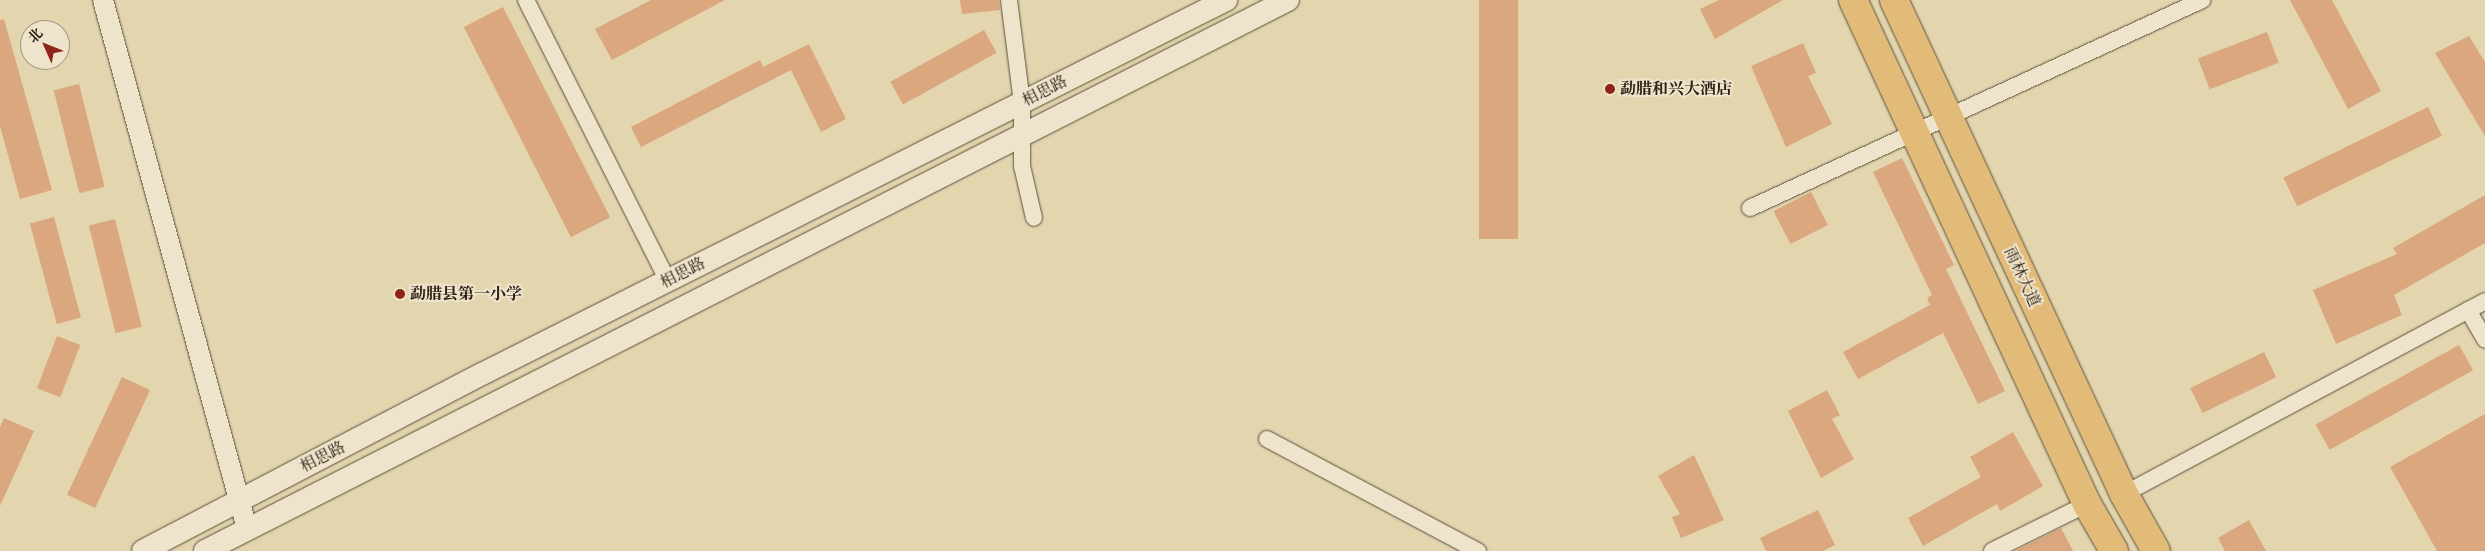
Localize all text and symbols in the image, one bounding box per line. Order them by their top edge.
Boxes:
north arrow [20,20,70,70]
text: 北 [24,24,46,47]
street label: 相思路 [1019,72,1071,110]
place label: 勐腊和兴大酒店 [1620,79,1732,99]
marker: 勐腊和兴大酒店 [1604,83,1616,95]
street label: 雨林大道 [2000,244,2044,310]
street label: 相思路 [657,254,709,292]
place label: 勐腊县第一小学 [410,284,522,304]
marker: 勐腊县第一小学 [394,288,406,300]
street label: 相思路 [297,438,349,476]

